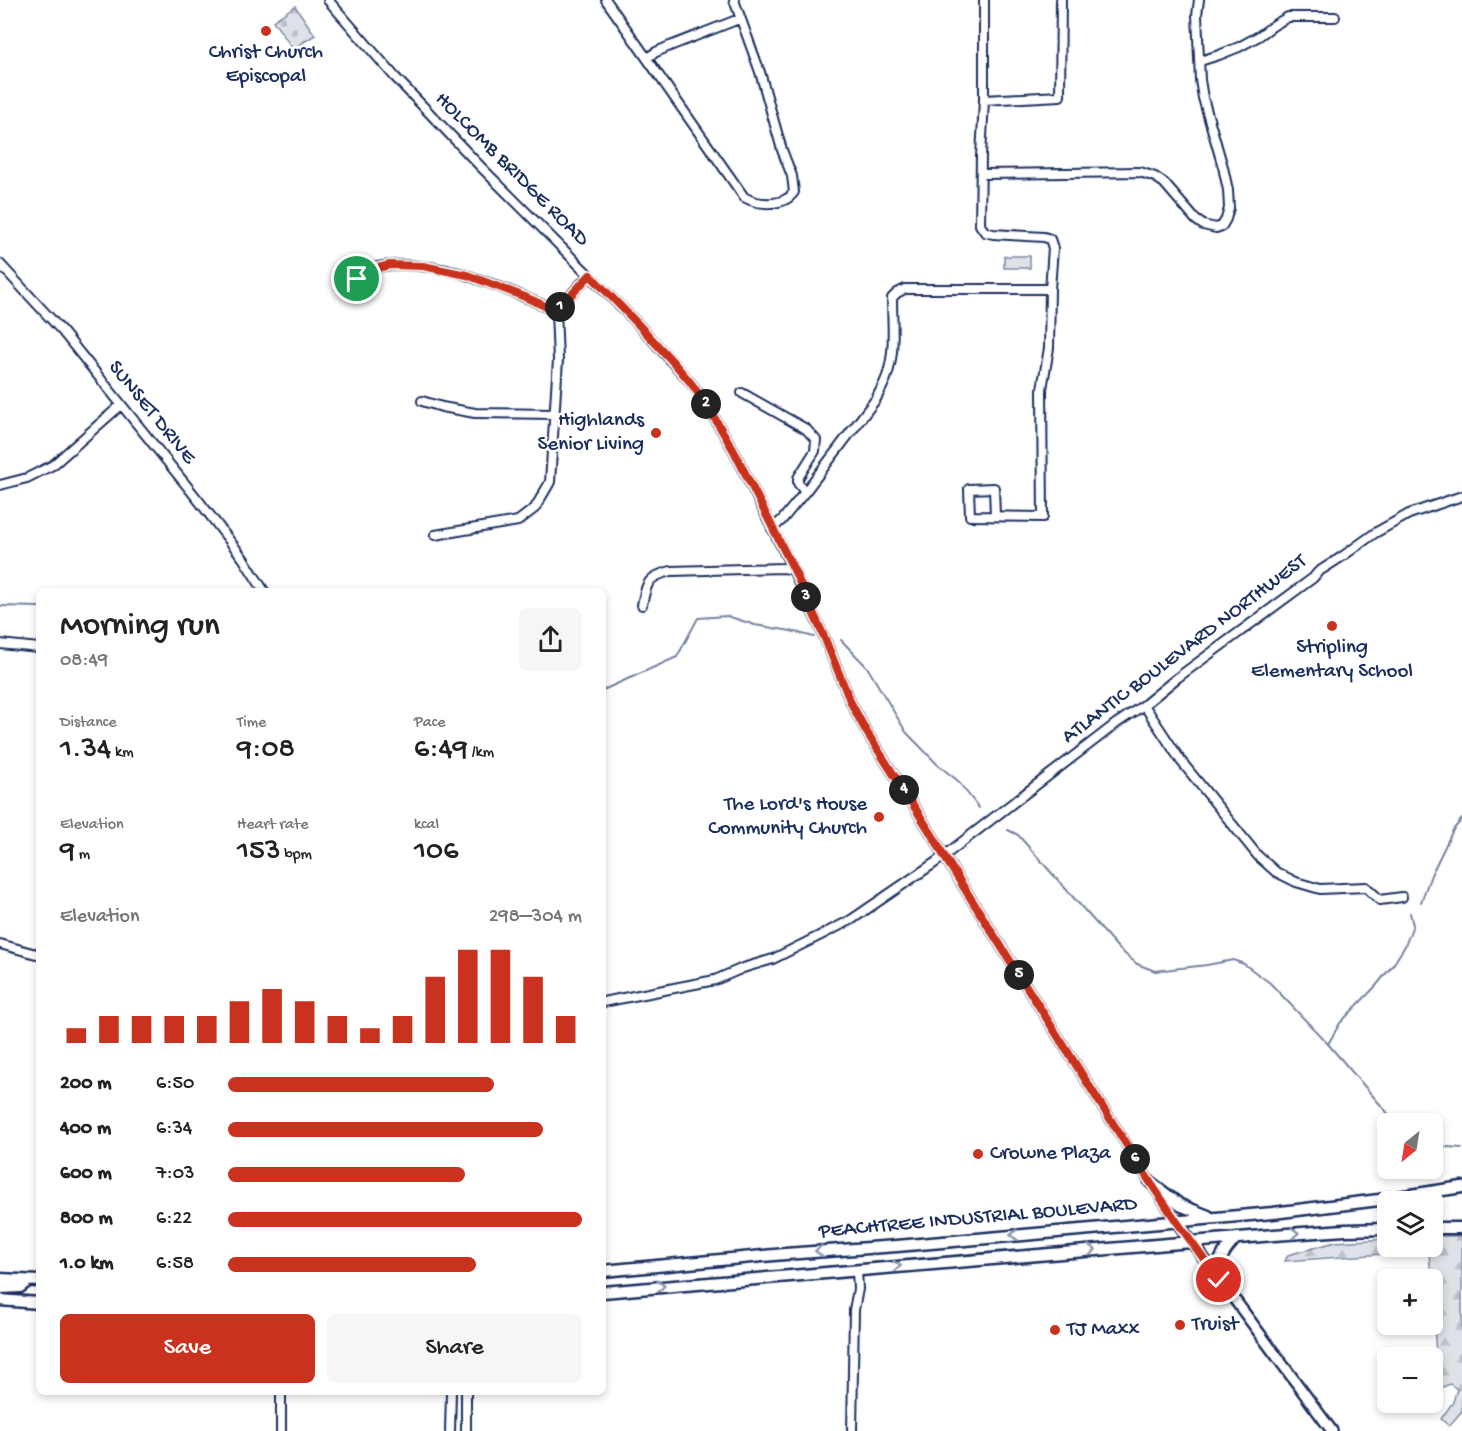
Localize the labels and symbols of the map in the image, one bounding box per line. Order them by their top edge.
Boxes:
marker: Christ Church Episcopal [259,24,273,38]
place label: Christ Church Episcopal [209,41,323,90]
street label: HOLCOMB BRIDGE ROAD [429,88,594,253]
pin [331,253,382,304]
pin: 1 [545,292,575,322]
street label: SUNSET DRIVE [102,356,201,471]
pin: 2 [691,389,721,419]
place label: Highlands Senior Living [538,409,645,458]
marker: Highlands Senior Living [649,426,663,440]
street label: ATLANTIC BOULEVARD NORTHWEST [1058,549,1313,750]
pin: 3 [791,582,821,612]
marker: Stripling Elementary School [1325,619,1339,633]
place label: Stripling Elementary School [1251,636,1413,685]
pin: 4 [889,775,919,805]
place label: The Lord's House Community Church [708,793,868,842]
marker: The Lord's House Community Church [872,810,886,824]
pin: 5 [1004,960,1034,990]
north arrow [1377,1113,1443,1179]
place label: Crowne Plaza [990,1142,1112,1167]
pin: 6 [1120,1144,1150,1174]
marker: Crowne Plaza [971,1147,985,1161]
street label: PEACHTREE INDUSTRIAL BOULEVARD [817,1193,1138,1245]
one-way arrow [1290,1227,1299,1240]
one-way arrow [1009,1228,1018,1241]
one-way arrow [815,1244,824,1257]
one-way arrow [1087,1244,1096,1257]
pin [1193,1254,1244,1305]
one-way arrow [893,1260,902,1273]
one-way arrow [657,1280,666,1293]
place label: Truist [1191,1313,1241,1338]
place label: TJ Maxx [1066,1318,1140,1343]
marker: Truist [1173,1318,1187,1332]
marker: TJ Maxx [1048,1323,1062,1337]

